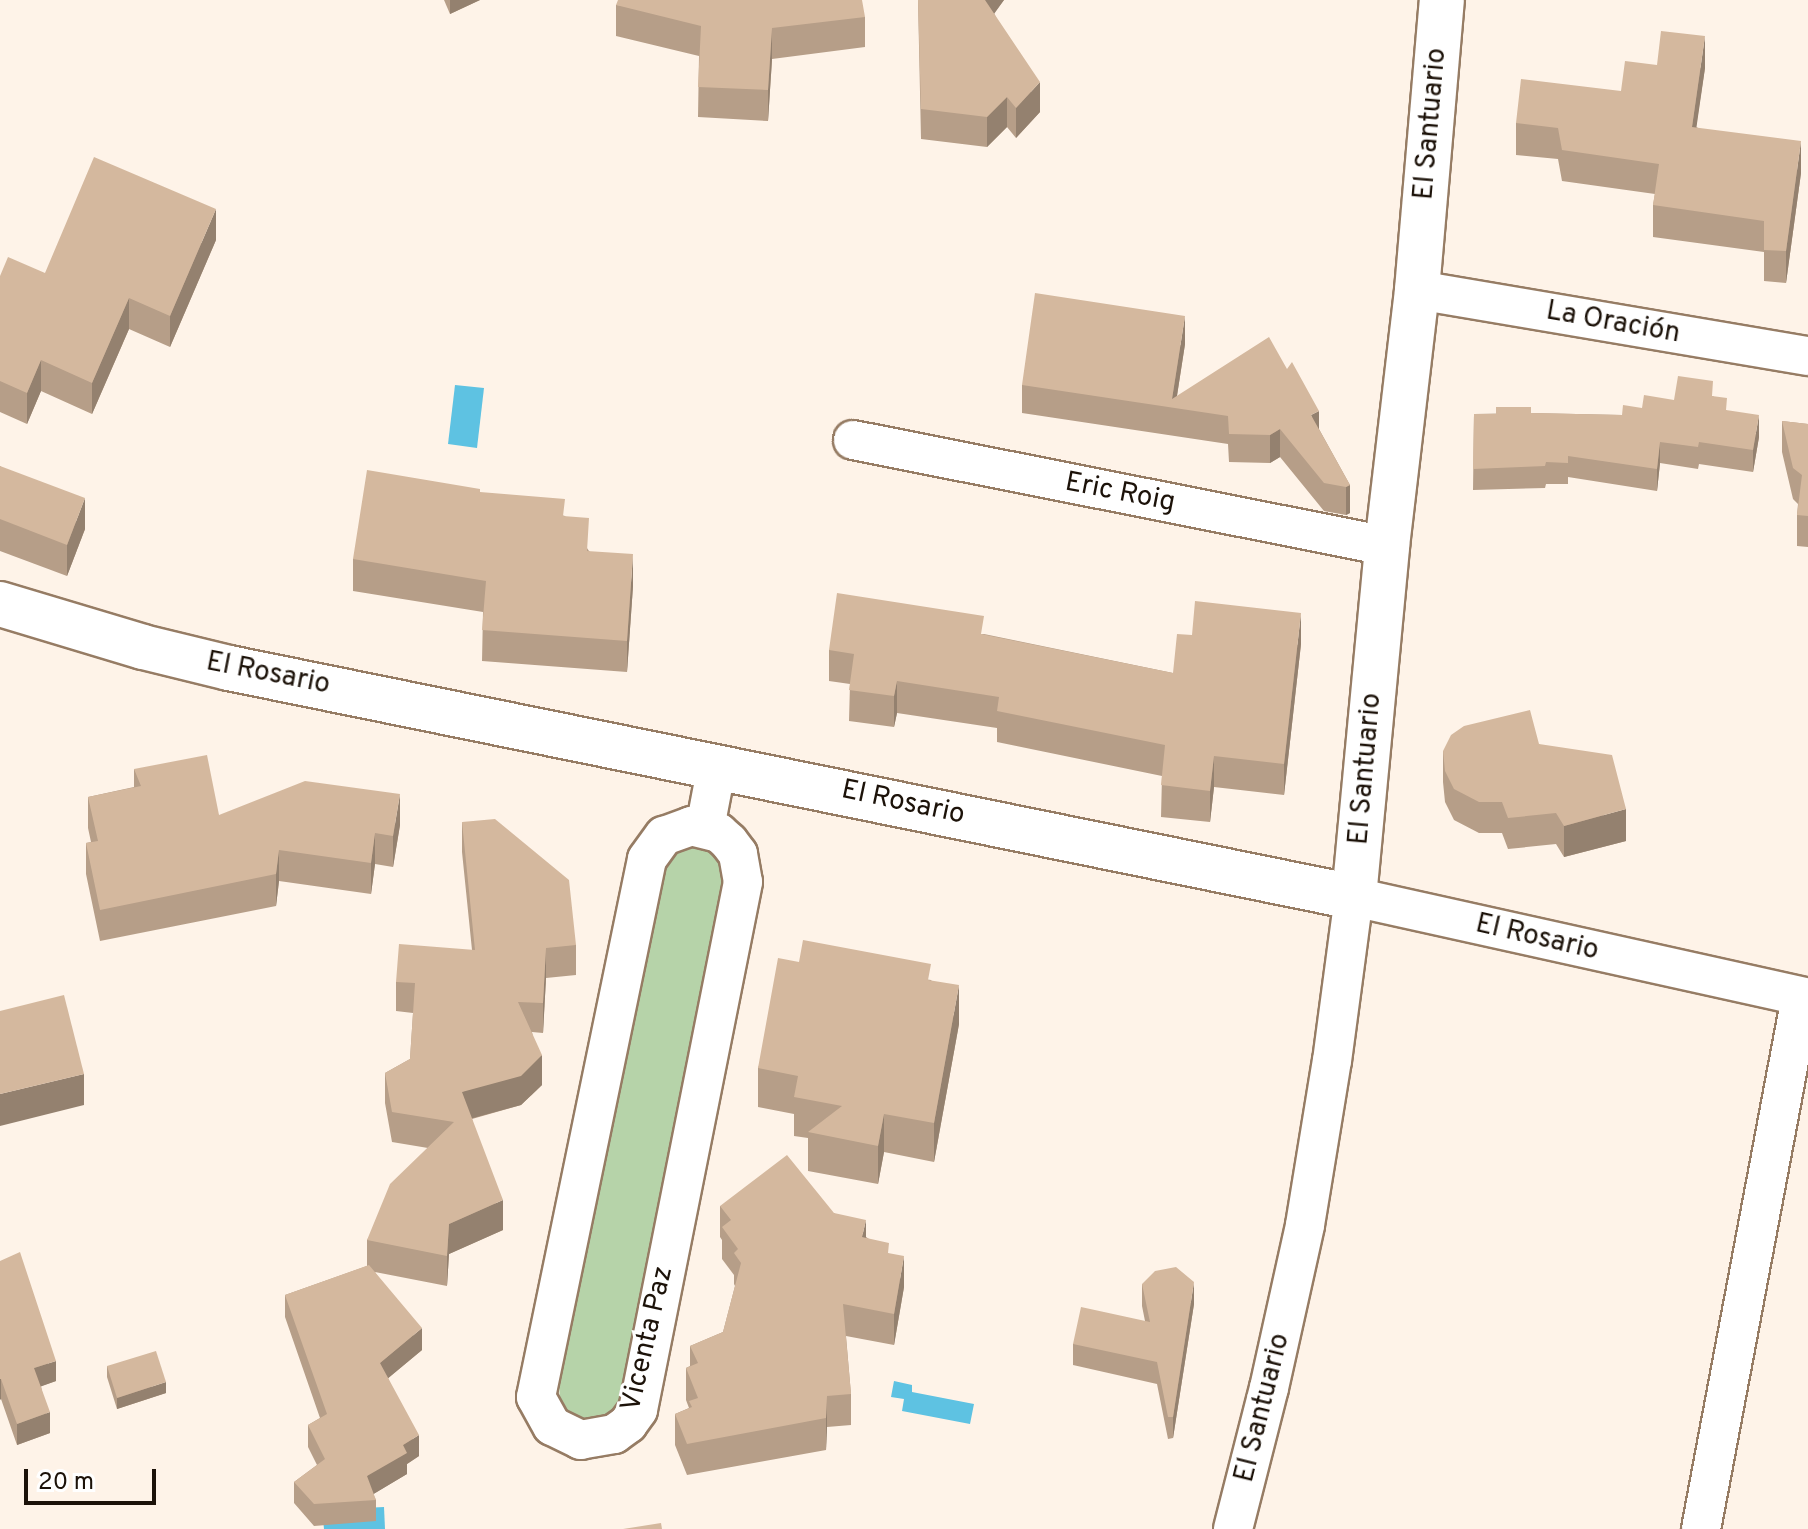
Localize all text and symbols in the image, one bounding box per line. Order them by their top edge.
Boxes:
street label: El Santuario [1408,47,1454,201]
street label: La Oración [1543,295,1683,351]
street label: Eric Roig [1062,466,1178,520]
street label: El Rosario [203,646,333,702]
street label: El Santuario [1343,692,1389,846]
street label: El Rosario [838,774,968,832]
street label: El Rosario [1472,908,1602,968]
street label: Vicenta Paz [615,1263,681,1415]
street label: El Santuario [1228,1330,1298,1486]
scale bar [28,1453,160,1503]
text: 20 m [38,1468,94,1498]

